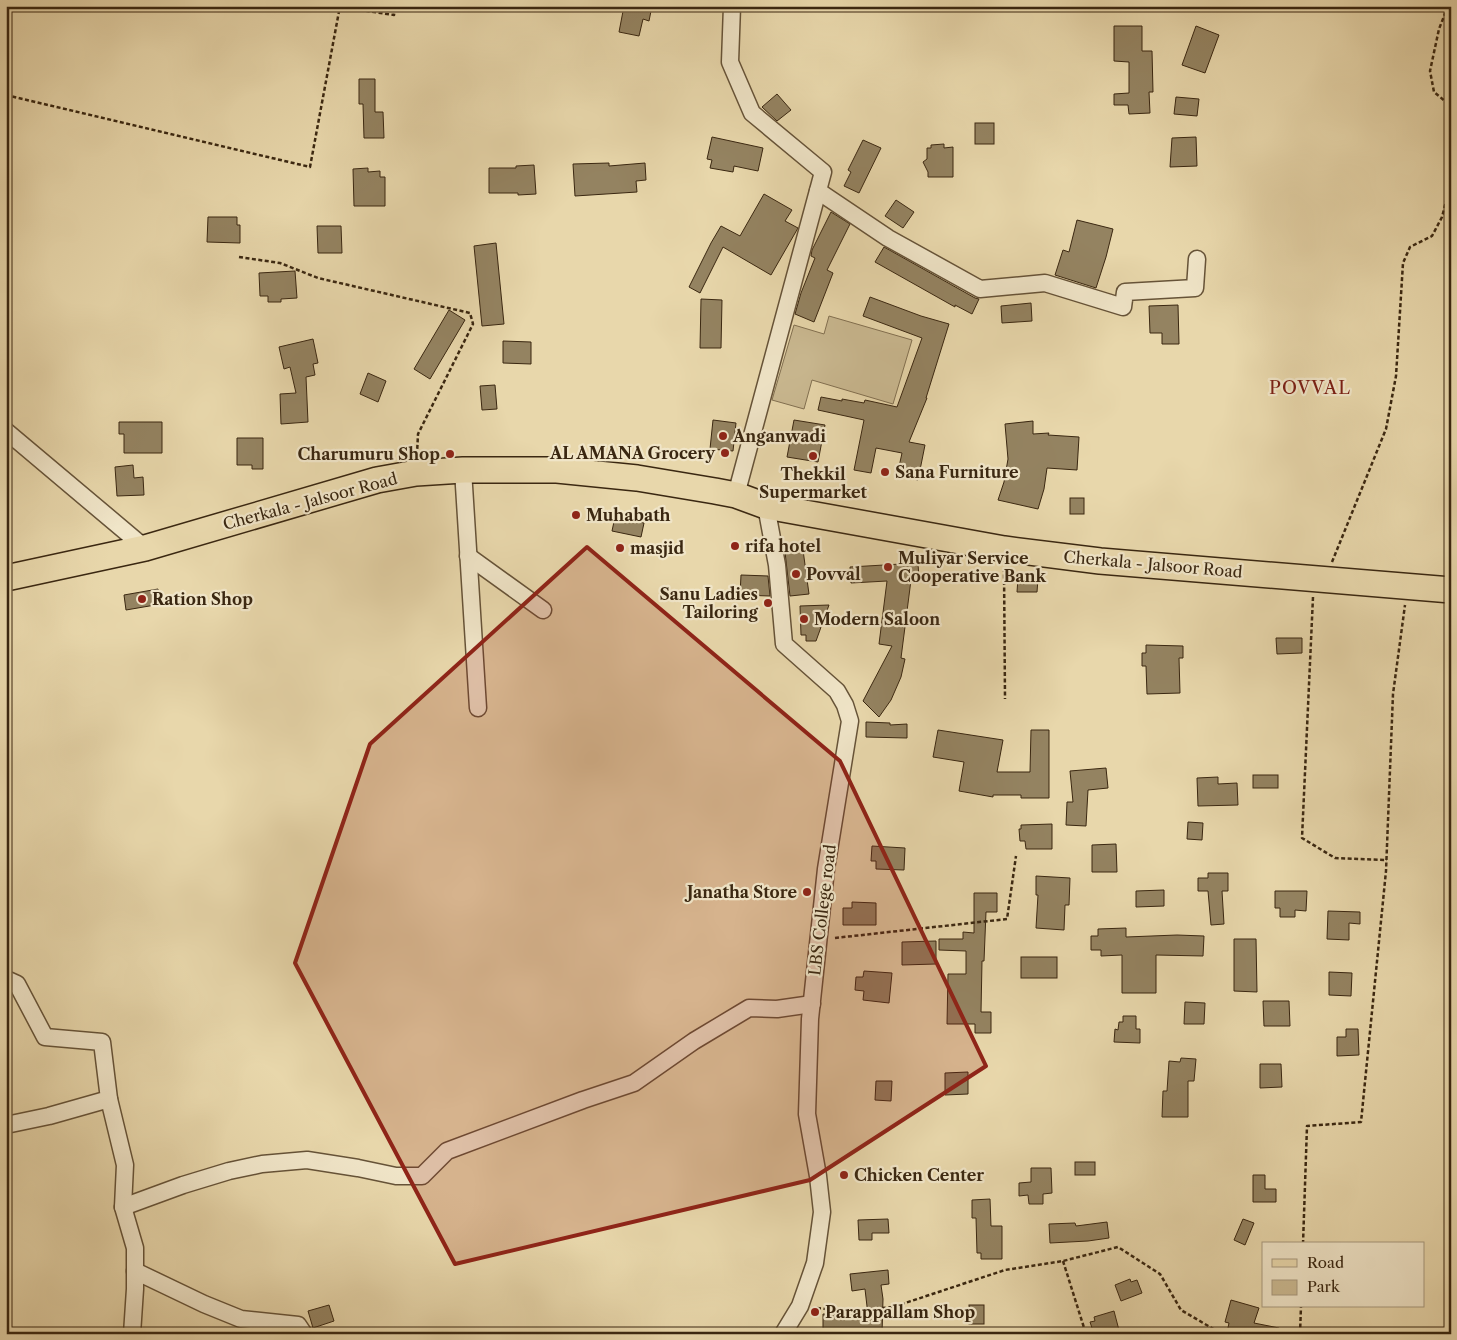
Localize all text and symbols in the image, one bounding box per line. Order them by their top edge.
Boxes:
district label: POVVAL [1269,377,1351,399]
place label: Anganwadi [732,426,826,446]
marker: Anganwadi [717,430,729,442]
place label: AL AMANA Grocery [549,443,716,463]
place label: Charumuru Shop [297,444,440,464]
marker: AL AMANA Grocery [719,447,731,459]
marker: Charumuru Shop [444,448,456,460]
marker: Thekkil Supermarket [807,450,819,462]
place label: Sana Furniture [895,462,1019,482]
place label: Thekkil Supermarket [759,464,868,502]
marker: Sana Furniture [879,466,891,478]
street label: Cherkala - Jalsoor Road [221,468,400,534]
place label: Muhabath [586,505,671,525]
marker: Muhabath [570,509,582,521]
place label: rifa hotel [745,536,821,556]
place label: masjid [630,538,685,558]
marker: rifa hotel [729,540,741,552]
marker: masjid [614,542,626,554]
street label: Cherkala - Jalsoor Road [1063,546,1244,582]
place label: Muliyar Service Cooperative Bank [898,548,1047,586]
marker: Muliyar Service Cooperative Bank [882,561,894,573]
place label: Povval [806,564,861,584]
marker: Povval [790,568,802,580]
place label: Sanu Ladies Tailoring [659,584,759,622]
place label: Ration Shop [152,589,253,609]
marker: Ration Shop [136,593,148,605]
marker: Sanu Ladies Tailoring [762,597,774,609]
place label: Modern Saloon [814,609,940,629]
marker: Modern Saloon [798,613,810,625]
street label: LBS College road [804,843,840,977]
place label: Janatha Store [684,882,797,902]
marker: Janatha Store [801,886,813,898]
place label: Chicken Center [854,1165,984,1185]
marker: Chicken Center [838,1169,850,1181]
legend [1262,1242,1424,1308]
text: Road [1307,1253,1344,1272]
text: Park [1307,1277,1341,1296]
place label: Parappallam Shop [825,1302,975,1322]
marker: Parappallam Shop [809,1306,821,1318]

